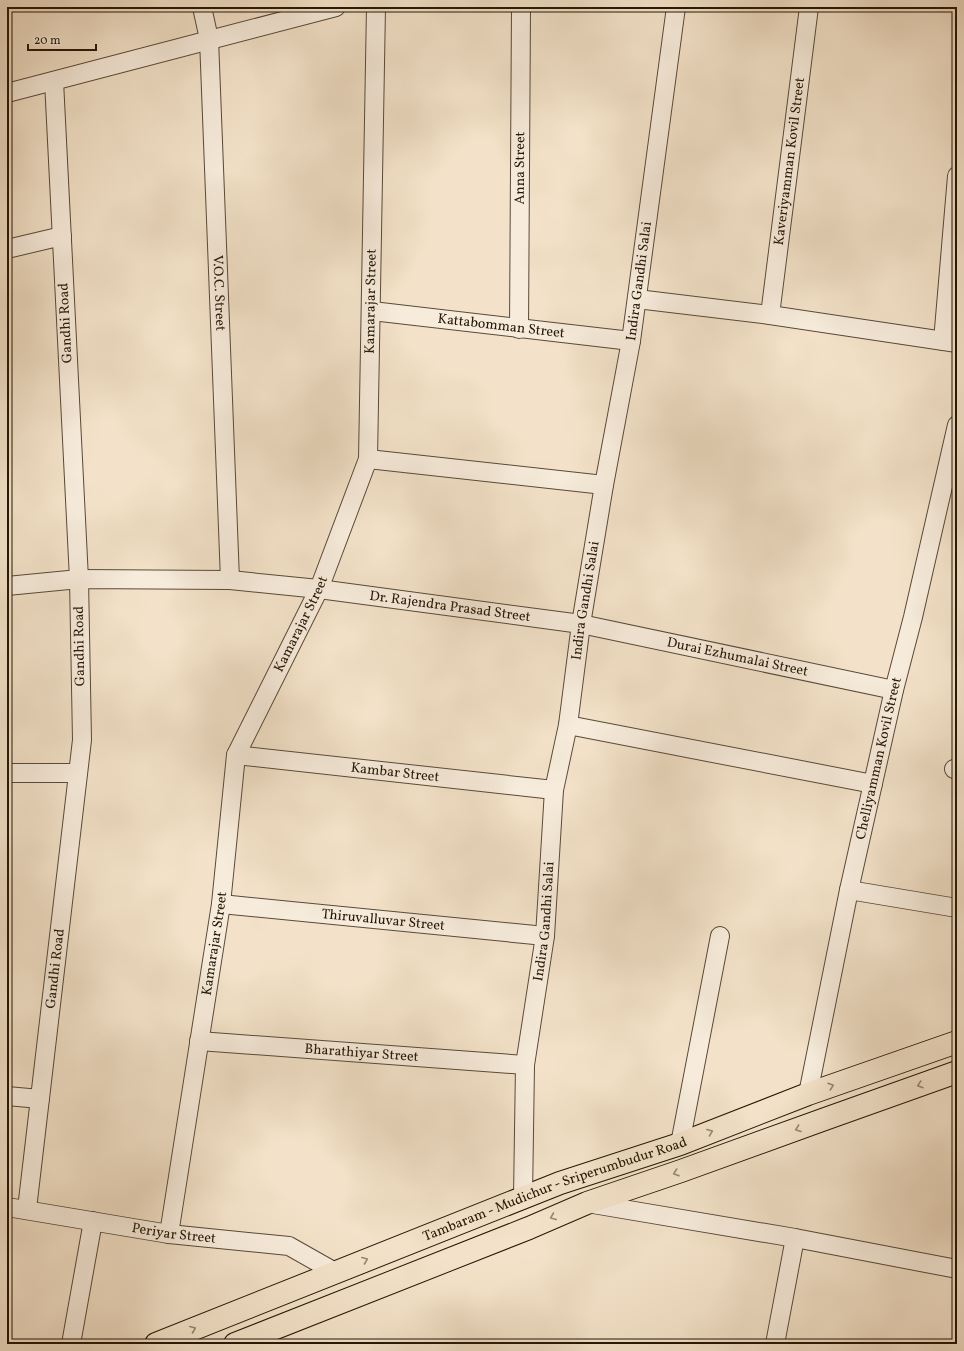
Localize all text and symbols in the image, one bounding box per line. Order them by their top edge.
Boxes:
scale bar [28,26,96,52]
text: 20 m [34,33,61,49]
street label: Kaveriyamman Kovil Street [769,76,810,246]
street label: Anna Street [510,131,530,205]
street label: Indira Gandhi Salai [622,220,657,342]
street label: Kamarajar Street [360,249,381,354]
street label: V.O.C. Street [208,255,230,331]
street label: Gandhi Road [54,282,78,364]
street label: Kattabomman Street [437,309,566,343]
street label: Indira Gandhi Salai [567,540,604,661]
street label: Kamarajar Street [269,573,333,676]
street label: Dr. Rajendra Prasad Street [368,586,532,627]
street label: Gandhi Road [70,606,90,686]
street label: Durai Ezhumalai Street [665,633,810,681]
street label: Chelliyamman Kovil Street [851,675,906,841]
street label: Kambar Street [350,758,440,787]
street label: Indira Gandhi Salai [529,861,559,983]
street label: Kamarajar Street [197,891,232,997]
street label: Thiruvalluvar Street [321,904,446,936]
street label: Gandhi Road [41,927,69,1010]
street label: Bharathiyar Street [304,1039,419,1067]
one-way arrow [917,1080,924,1089]
one-way arrow [828,1082,835,1090]
one-way arrow [794,1124,801,1132]
one-way arrow [706,1128,713,1136]
street label: Tambaram - Mudichur - Sriperumbudur Road [420,1133,690,1246]
one-way arrow [672,1169,679,1177]
one-way arrow [550,1213,557,1221]
street label: Periyar Street [130,1218,217,1248]
one-way arrow [362,1257,369,1265]
one-way arrow [189,1326,196,1334]

